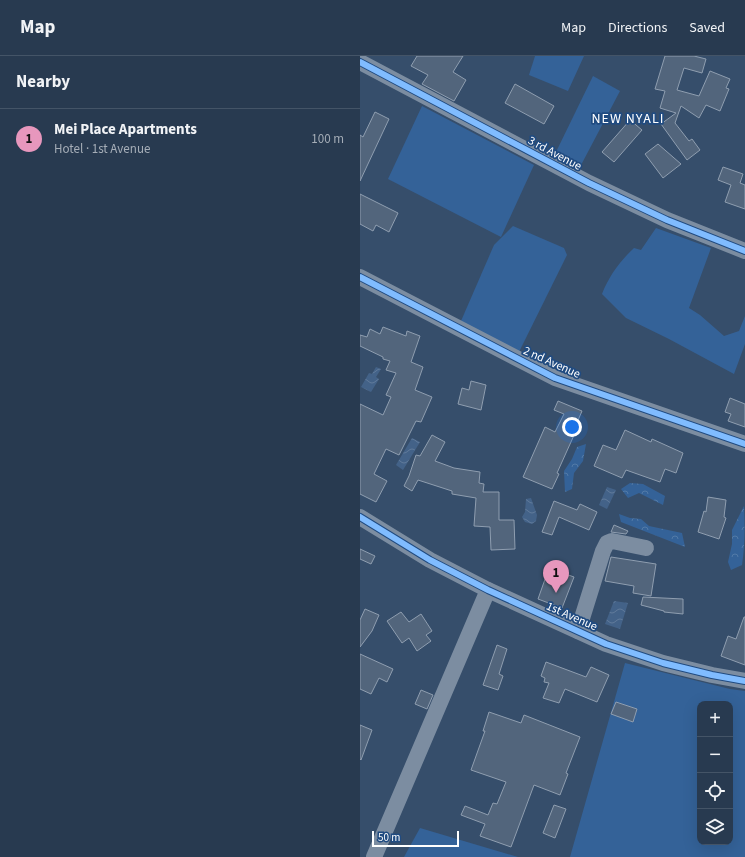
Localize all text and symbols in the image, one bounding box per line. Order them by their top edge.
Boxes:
text: Map [20,14,55,41]
text: Map [561,18,586,38]
text: Directions [608,18,667,38]
text: Saved [689,18,725,38]
text: Nearby [16,70,70,94]
district label: NEW NYALI [592,109,664,129]
text: Mei Place Apartments [54,119,197,140]
text: 1 [26,130,32,148]
text: 100 m [311,130,344,148]
street label: 3 rd Avenue [525,132,585,175]
text: Hotel · 1st Avenue [54,140,150,158]
street label: 2 nd Avenue [520,342,583,383]
your location [562,417,582,437]
pin: 1 [543,560,569,593]
street label: 1st Avenue [544,598,600,635]
map controls [697,701,733,845]
button: + [697,701,733,737]
button: − [697,737,733,773]
button: locate [697,773,733,809]
button: layers [697,809,733,845]
scale bar [372,829,459,848]
text: 50 m [378,830,400,845]

